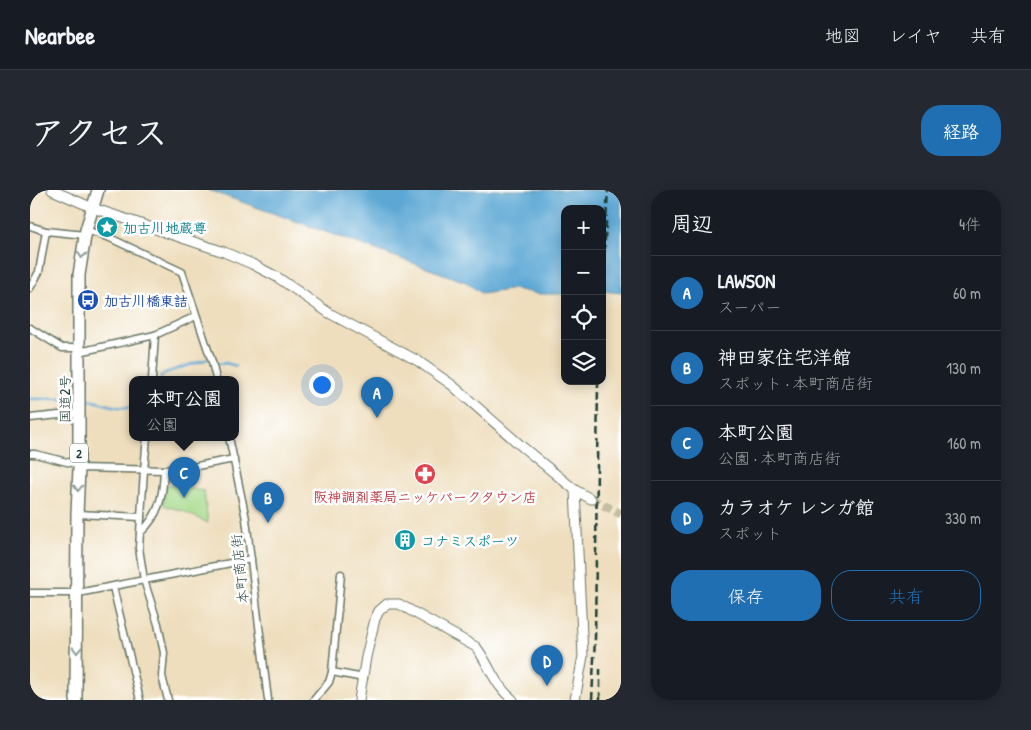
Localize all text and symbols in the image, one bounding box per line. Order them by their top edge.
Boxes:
text: Nearbee [25,19,95,51]
text: 地図 [825,23,861,48]
text: レイヤ [889,23,942,48]
text: 共有 [970,23,1006,48]
button: 経路 [921,105,1001,156]
text: アクセス [30,109,168,156]
map controls [561,205,606,385]
button: + [561,205,606,250]
text: 周辺 [671,209,713,238]
text: 4件 [959,213,981,235]
place icon: 加古川地蔵尊 [95,215,119,239]
place label: 加古川地蔵尊 [123,218,207,237]
button: − [561,250,606,295]
one-way arrow [77,252,88,260]
text: LAWSON [718,268,775,294]
text: A [683,282,691,304]
text: 60 m [953,282,981,304]
bus stop icon: 加古川橋東詰 [76,288,100,312]
place label: 加古川橋東詰 [104,291,188,310]
button: locate [561,295,606,340]
text: スーパー [718,296,781,318]
button: layers [561,340,606,385]
text: 神田家住宅洋館 [718,344,851,370]
text: B [683,357,691,379]
text: 130 m [946,357,981,379]
your location [309,372,335,398]
text: スポット · 本町商店街 [718,372,873,394]
street label: 国道2号 [55,375,74,423]
popup [129,376,239,441]
pin: A [361,377,393,418]
text: 本町公園 [146,385,222,411]
text: 公園 [146,413,178,435]
text: 本町公園 [718,419,794,445]
text: C [683,432,691,454]
text: 160 m [947,432,981,454]
road number: 2 [70,444,88,462]
text: 公園 · 本町商店街 [718,447,841,469]
pin: C [168,457,200,498]
pharmacy icon: 阪神調剤薬局ニッケパークタウン店 [413,462,437,486]
pin: B [252,482,284,523]
one-way arrow [73,484,84,492]
place label: 阪神調剤薬局ニッケパークタウン店 [313,487,537,506]
text: カラオケ レンガ館 [718,494,874,520]
text: D [683,507,691,529]
text: 330 m [945,507,981,529]
text: スポット [718,522,782,544]
building icon: コナミスポーツ [393,528,417,552]
place label: コナミスポーツ [421,531,519,550]
street label: 本町商店街 [226,533,252,605]
button: 保存 [671,570,821,621]
button: 共有 [831,570,981,621]
pin: D [531,645,563,686]
one-way arrow [72,646,82,654]

